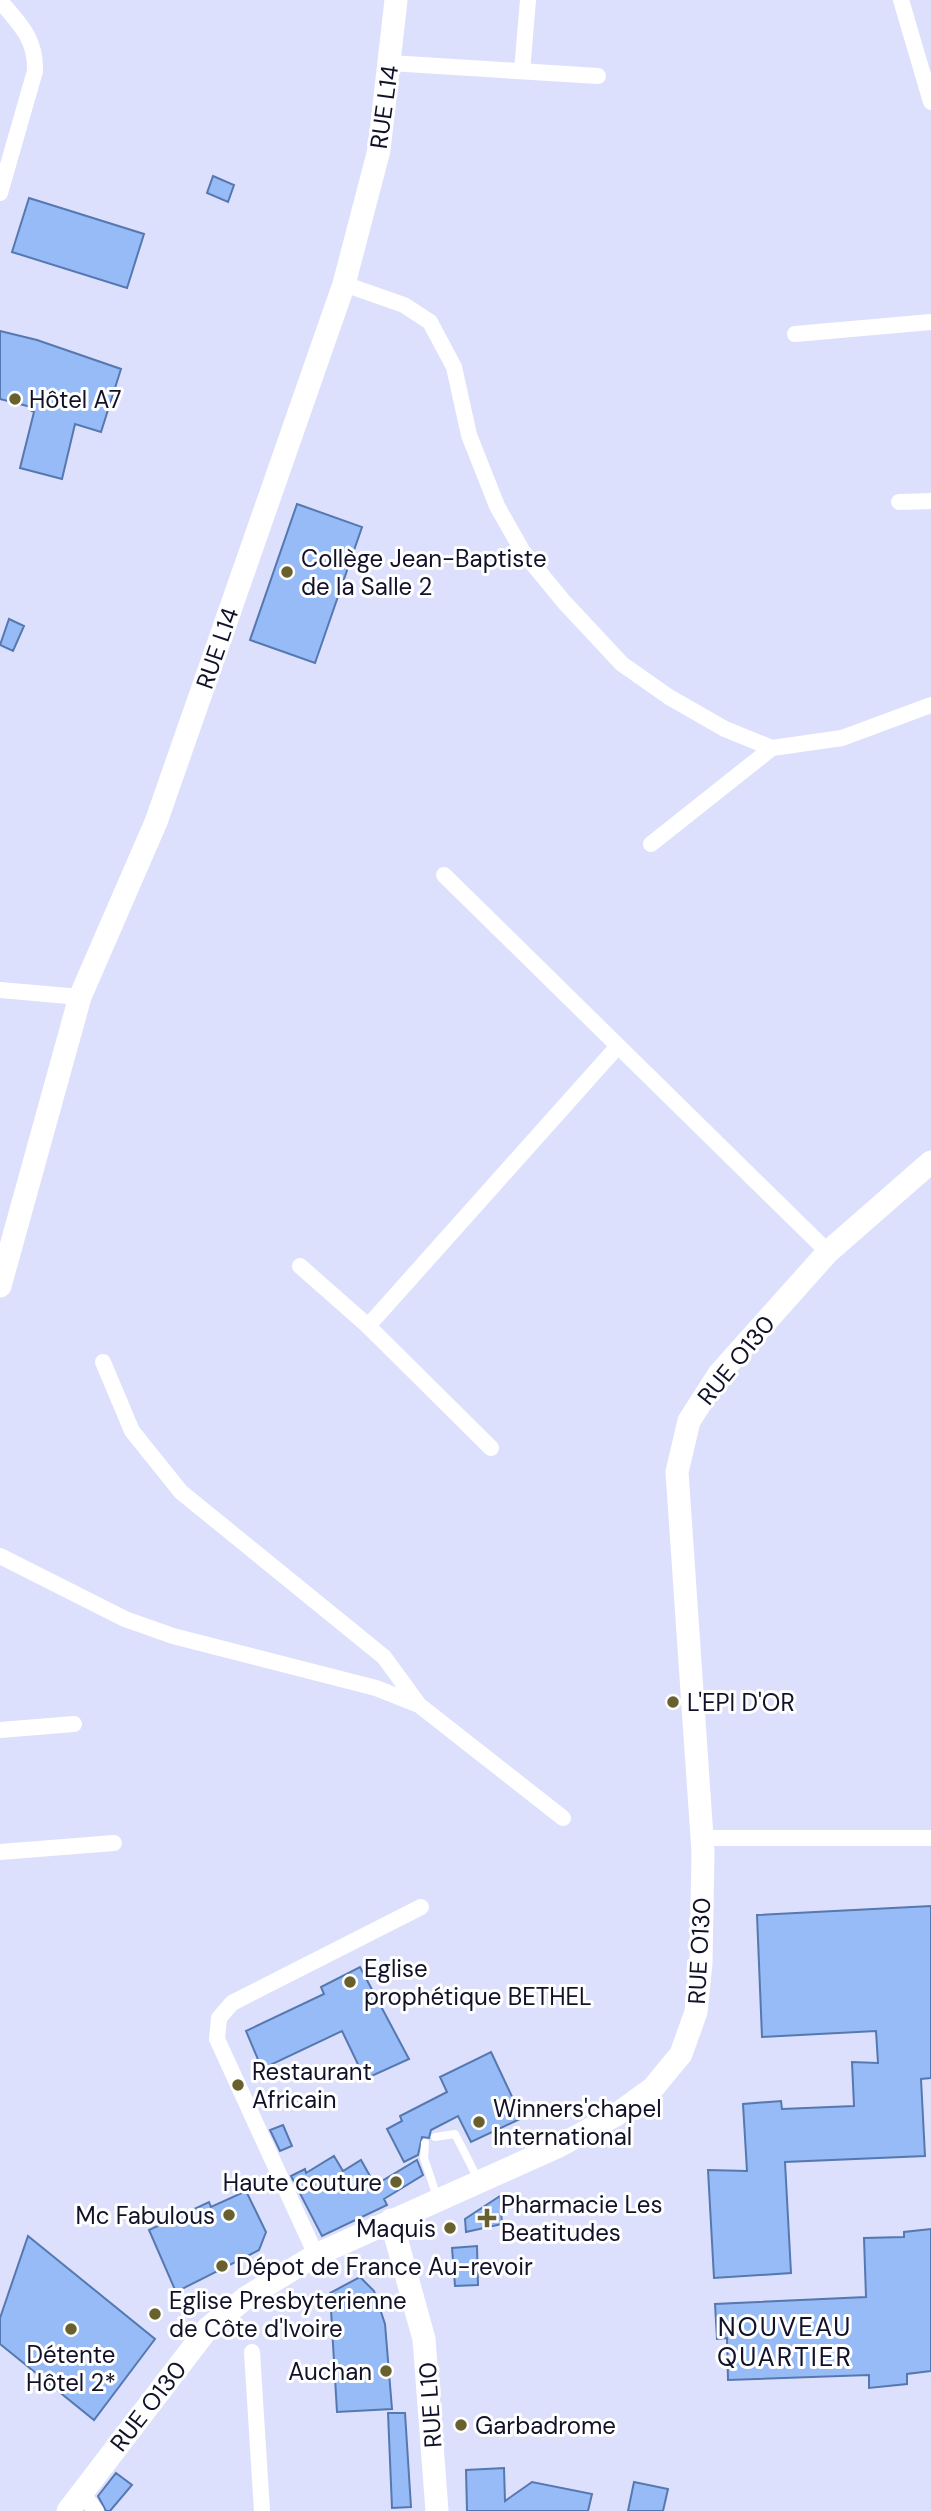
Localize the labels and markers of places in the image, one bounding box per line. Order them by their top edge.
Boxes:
place label: Hôtel A7 [29,384,122,415]
marker: Hôtel A7 [7,391,23,407]
place label: Collège Jean-Baptiste de la Salle 2 [301,543,547,602]
marker: Collège Jean-Baptiste de la Salle 2 [279,564,295,580]
place label: L'EPI D'OR [687,1687,795,1718]
marker: L'EPI D'OR [665,1694,681,1710]
place label: Eglise prophétique BETHEL [364,1953,592,2012]
marker: Eglise prophétique BETHEL [342,1974,358,1990]
place label: Restaurant Africain [252,2056,372,2115]
marker: Restaurant Africain [230,2077,246,2093]
place label: Winners'chapel International [493,2093,661,2152]
marker: Winners'chapel International [471,2114,487,2130]
place label: Haute couture [223,2167,382,2198]
marker: Haute couture [388,2174,404,2190]
place label: Pharmacie Les Beatitudes [501,2189,662,2248]
place label: Mc Fabulous [75,2200,215,2231]
marker: Mc Fabulous [221,2207,237,2223]
marker: Pharmacie Les Beatitudes [479,2210,495,2226]
place label: Maquis [356,2213,436,2244]
marker: Maquis [442,2220,458,2236]
place label: Dépot de France Au-revoir [236,2251,533,2282]
marker: Dépot de France Au-revoir [214,2258,230,2274]
place label: Eglise Presbyterienne de Côte d'Ivoire [169,2285,407,2344]
marker: Eglise Presbyterienne de Côte d'Ivoire [147,2306,163,2322]
marker: Détente Hôtel 2* [63,2321,79,2337]
place label: Détente Hôtel 2* [26,2339,116,2398]
place label: Auchan [288,2356,372,2387]
marker: Auchan [378,2363,394,2379]
place label: Garbadrome [475,2410,616,2441]
marker: Garbadrome [453,2417,469,2433]

